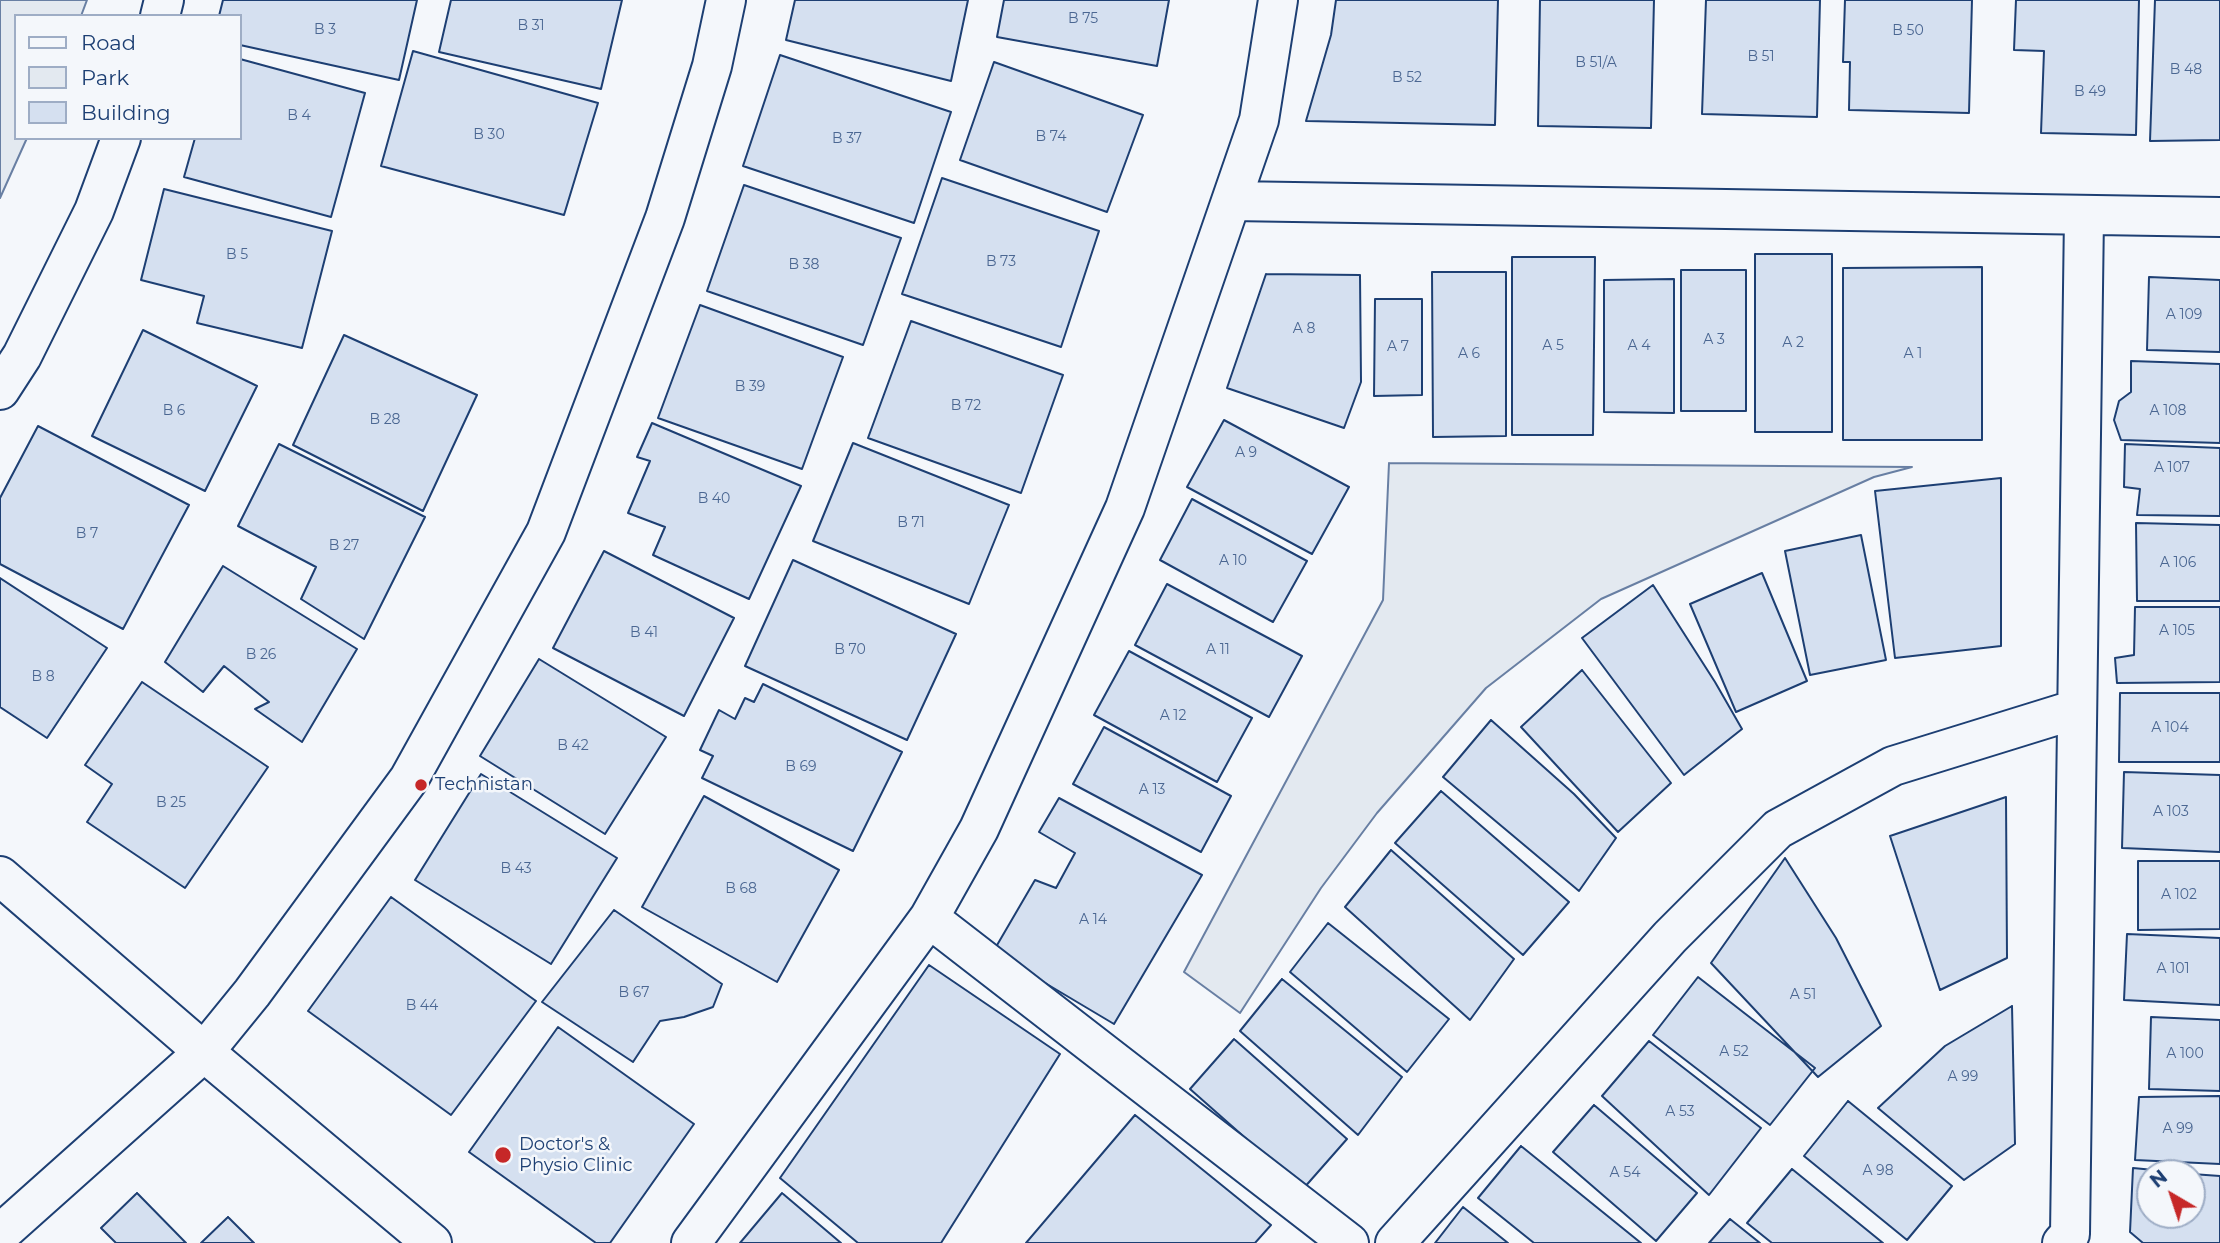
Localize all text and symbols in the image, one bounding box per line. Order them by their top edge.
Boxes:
house number: B 75 [1068,11,1098,27]
legend [14,14,242,140]
house number: B 31 [517,18,545,34]
house number: B 3 [314,22,336,38]
house number: B 50 [1892,23,1924,39]
text: Road [81,30,136,55]
house number: B 51 [1747,49,1775,65]
house number: B 51/A [1575,55,1617,71]
house number: B 48 [2170,62,2202,78]
text: Park [81,65,129,90]
house number: B 52 [1392,70,1422,86]
house number: B 49 [2074,84,2106,100]
text: Building [81,100,171,125]
house number: B 4 [287,108,311,124]
house number: B 30 [473,127,505,143]
house number: B 74 [1036,129,1066,145]
house number: B 37 [832,131,862,147]
house number: B 5 [226,247,248,263]
house number: B 73 [986,254,1016,270]
house number: B 38 [788,257,820,273]
house number: A 109 [2166,307,2202,323]
house number: A 8 [1293,321,1315,337]
house number: A 3 [1703,332,1725,348]
house number: A 2 [1782,335,1804,351]
house number: A 5 [1542,338,1564,354]
house number: A 4 [1628,338,1650,354]
house number: A 7 [1387,339,1409,355]
house number: A 6 [1458,346,1480,362]
house number: A 1 [1904,346,1922,362]
house number: B 39 [735,379,765,395]
house number: B 72 [951,398,981,414]
house number: B 6 [163,403,185,419]
house number: A 108 [2150,403,2186,419]
house number: B 28 [369,412,401,428]
house number: A 9 [1235,445,1257,461]
house number: A 107 [2154,460,2190,476]
house number: B 40 [698,491,730,507]
house number: B 71 [897,515,925,531]
house number: B 7 [76,526,98,542]
house number: B 27 [329,538,359,554]
house number: A 10 [1219,553,1247,569]
house number: A 106 [2160,555,2196,571]
house number: A 105 [2159,623,2195,639]
house number: B 41 [630,625,658,641]
house number: B 70 [834,642,866,658]
house number: A 11 [1206,642,1230,658]
house number: B 26 [246,647,276,663]
house number: B 8 [31,669,55,685]
house number: A 12 [1160,708,1186,724]
house number: A 104 [2151,720,2189,736]
house number: B 42 [557,738,589,754]
house number: B 69 [785,759,817,775]
place label: Technistan [435,774,533,796]
marker: Technistan [413,777,429,793]
house number: A 13 [1139,782,1165,798]
house number: B 25 [156,795,186,811]
house number: A 103 [2153,804,2189,820]
house number: B 43 [500,861,532,877]
house number: B 68 [725,881,757,897]
house number: A 102 [2161,887,2197,903]
house number: A 14 [1079,912,1107,928]
house number: A 101 [2156,961,2190,977]
house number: B 67 [619,985,649,1001]
house number: A 51 [1790,987,1816,1003]
house number: B 44 [406,998,438,1014]
house number: A 52 [1719,1044,1749,1060]
house number: A 100 [2166,1046,2204,1062]
house number: A 99 [1948,1069,1978,1085]
house number: A 53 [1665,1104,1695,1120]
house number: A 99 [2163,1121,2193,1137]
place label: Doctor's & Physio Clinic [519,1134,633,1176]
marker: Doctor's & Physio Clinic [493,1145,513,1165]
north arrow [2136,1159,2206,1229]
house number: A 98 [1862,1163,1894,1179]
house number: A 54 [1610,1165,1640,1181]
text: N [2146,1165,2172,1193]

